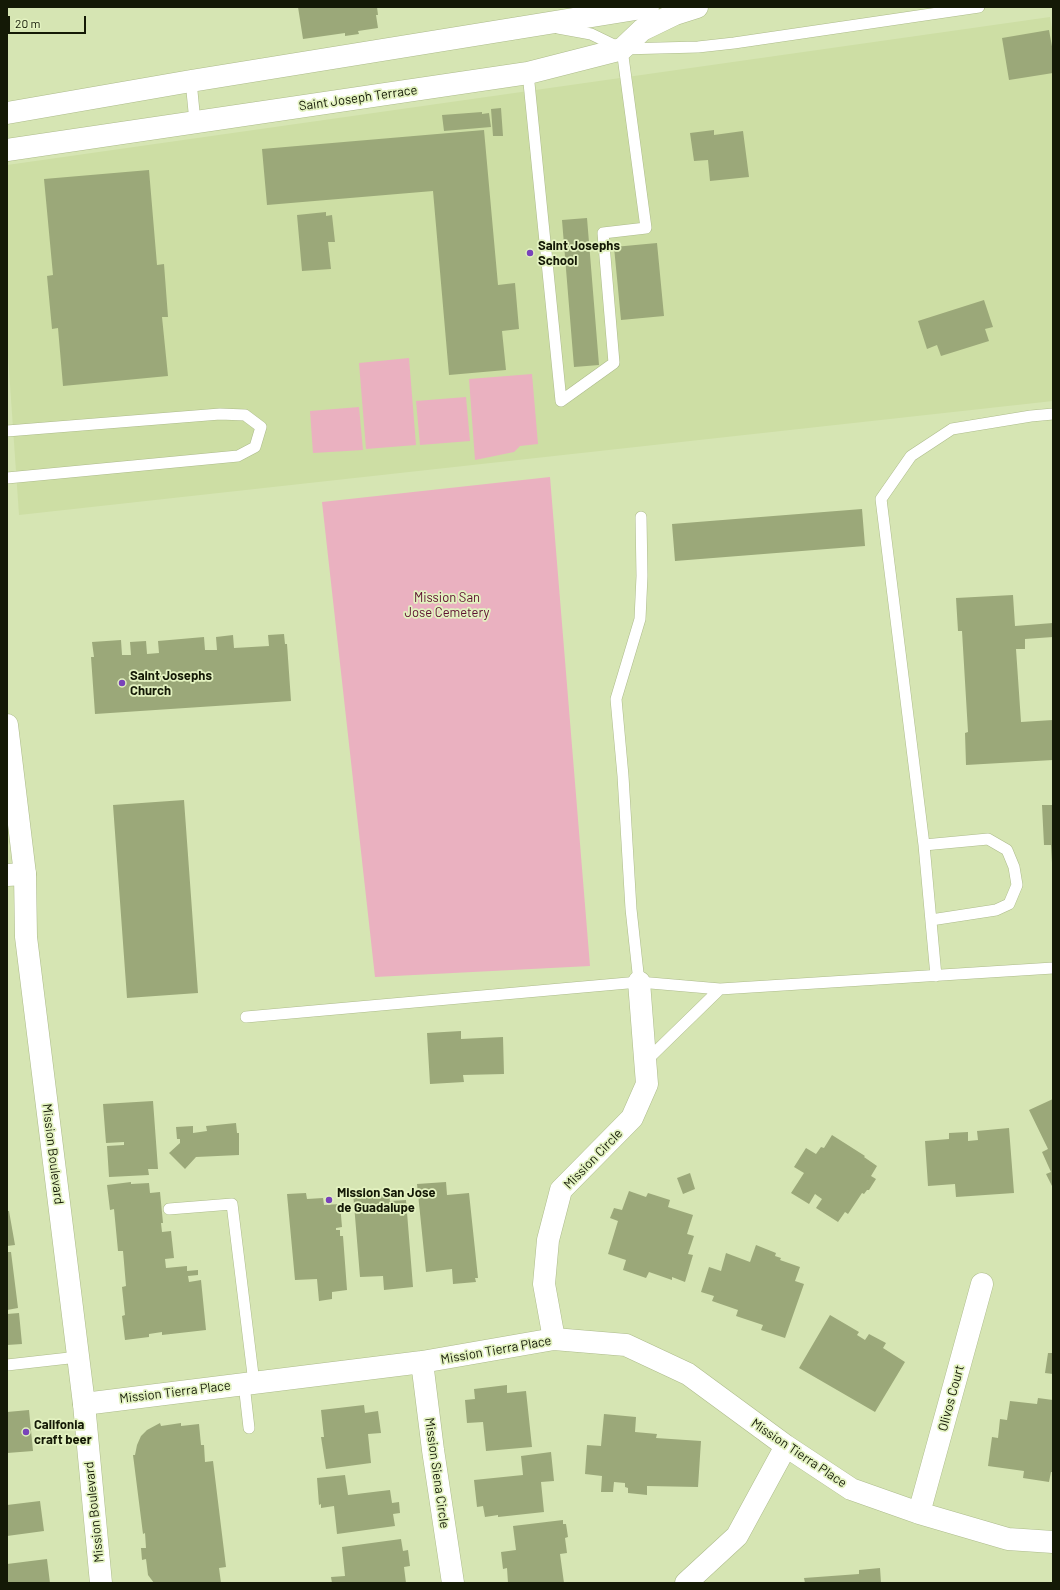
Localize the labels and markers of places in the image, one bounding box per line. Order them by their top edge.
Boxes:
place label: Saint Josephs School [538,238,620,269]
marker: Saint Josephs School [525,248,535,258]
place label: Saint Josephs Church [130,668,212,699]
marker: Saint Josephs Church [117,678,127,688]
place label: Mission San Jose de Guadalupe [337,1185,436,1216]
marker: Mission San Jose de Guadalupe [324,1195,334,1205]
place label: Califonia craft beer [34,1417,92,1448]
marker: Califonia craft beer [21,1427,31,1437]

